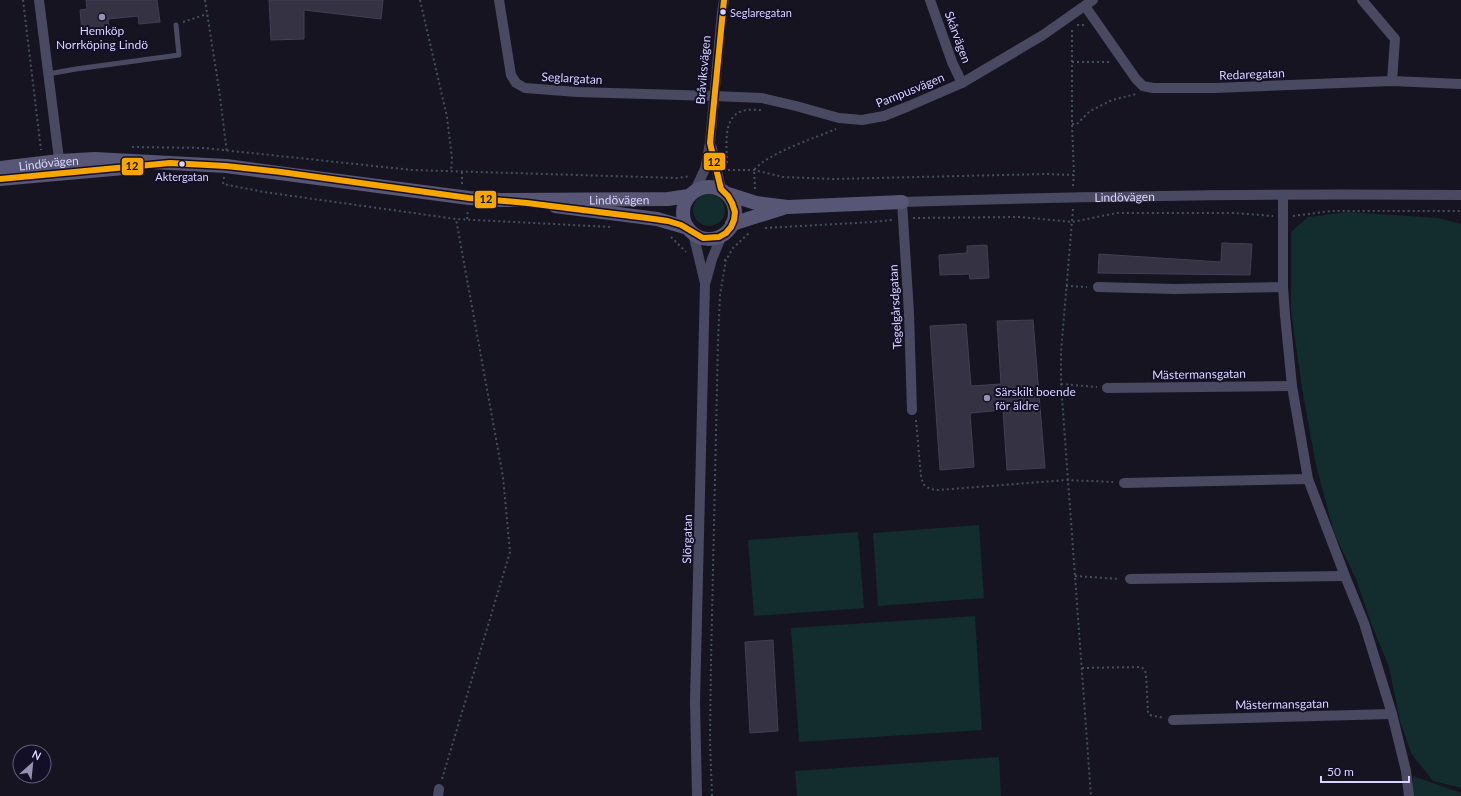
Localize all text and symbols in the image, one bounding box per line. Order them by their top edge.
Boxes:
place label: Seglaregatan [730,6,792,19]
marker: Seglaregatan [718,7,728,17]
street label: Skårvägen [942,9,974,65]
marker: Hemköp Norrköping Lindö [97,12,107,22]
place label: Hemköp Norrköping Lindö [56,23,148,52]
street label: Bråviksvägen [693,35,713,105]
street label: Redaregatan [1219,65,1285,83]
street label: Seglargatan [541,69,603,87]
street label: Pampusvägen [874,69,946,111]
street label: Lindövägen [18,152,79,173]
line badge: 12 [703,152,726,171]
text: 12 [708,155,720,168]
line badge: 12 [121,157,144,176]
text: 12 [126,159,138,172]
marker: Aktergatan [177,159,187,169]
place label: Aktergatan [155,170,209,183]
street label: Lindövägen [1094,188,1155,204]
line badge: 12 [474,190,497,209]
text: 12 [480,192,492,205]
street label: Lindövägen [589,192,649,207]
street label: Tegelgårsdgatan [885,264,905,350]
street label: Mästermansgatan [1152,366,1246,382]
place label: Särskilt boende för äldre [995,384,1076,413]
marker: Särskilt boende för äldre [982,393,992,403]
street label: Slörgatan [679,514,695,564]
street label: Mästermansgatan [1235,696,1329,712]
north arrow [12,744,52,784]
text: N [30,747,43,762]
scale bar [1321,758,1409,784]
text: 50 m [1327,764,1354,779]

